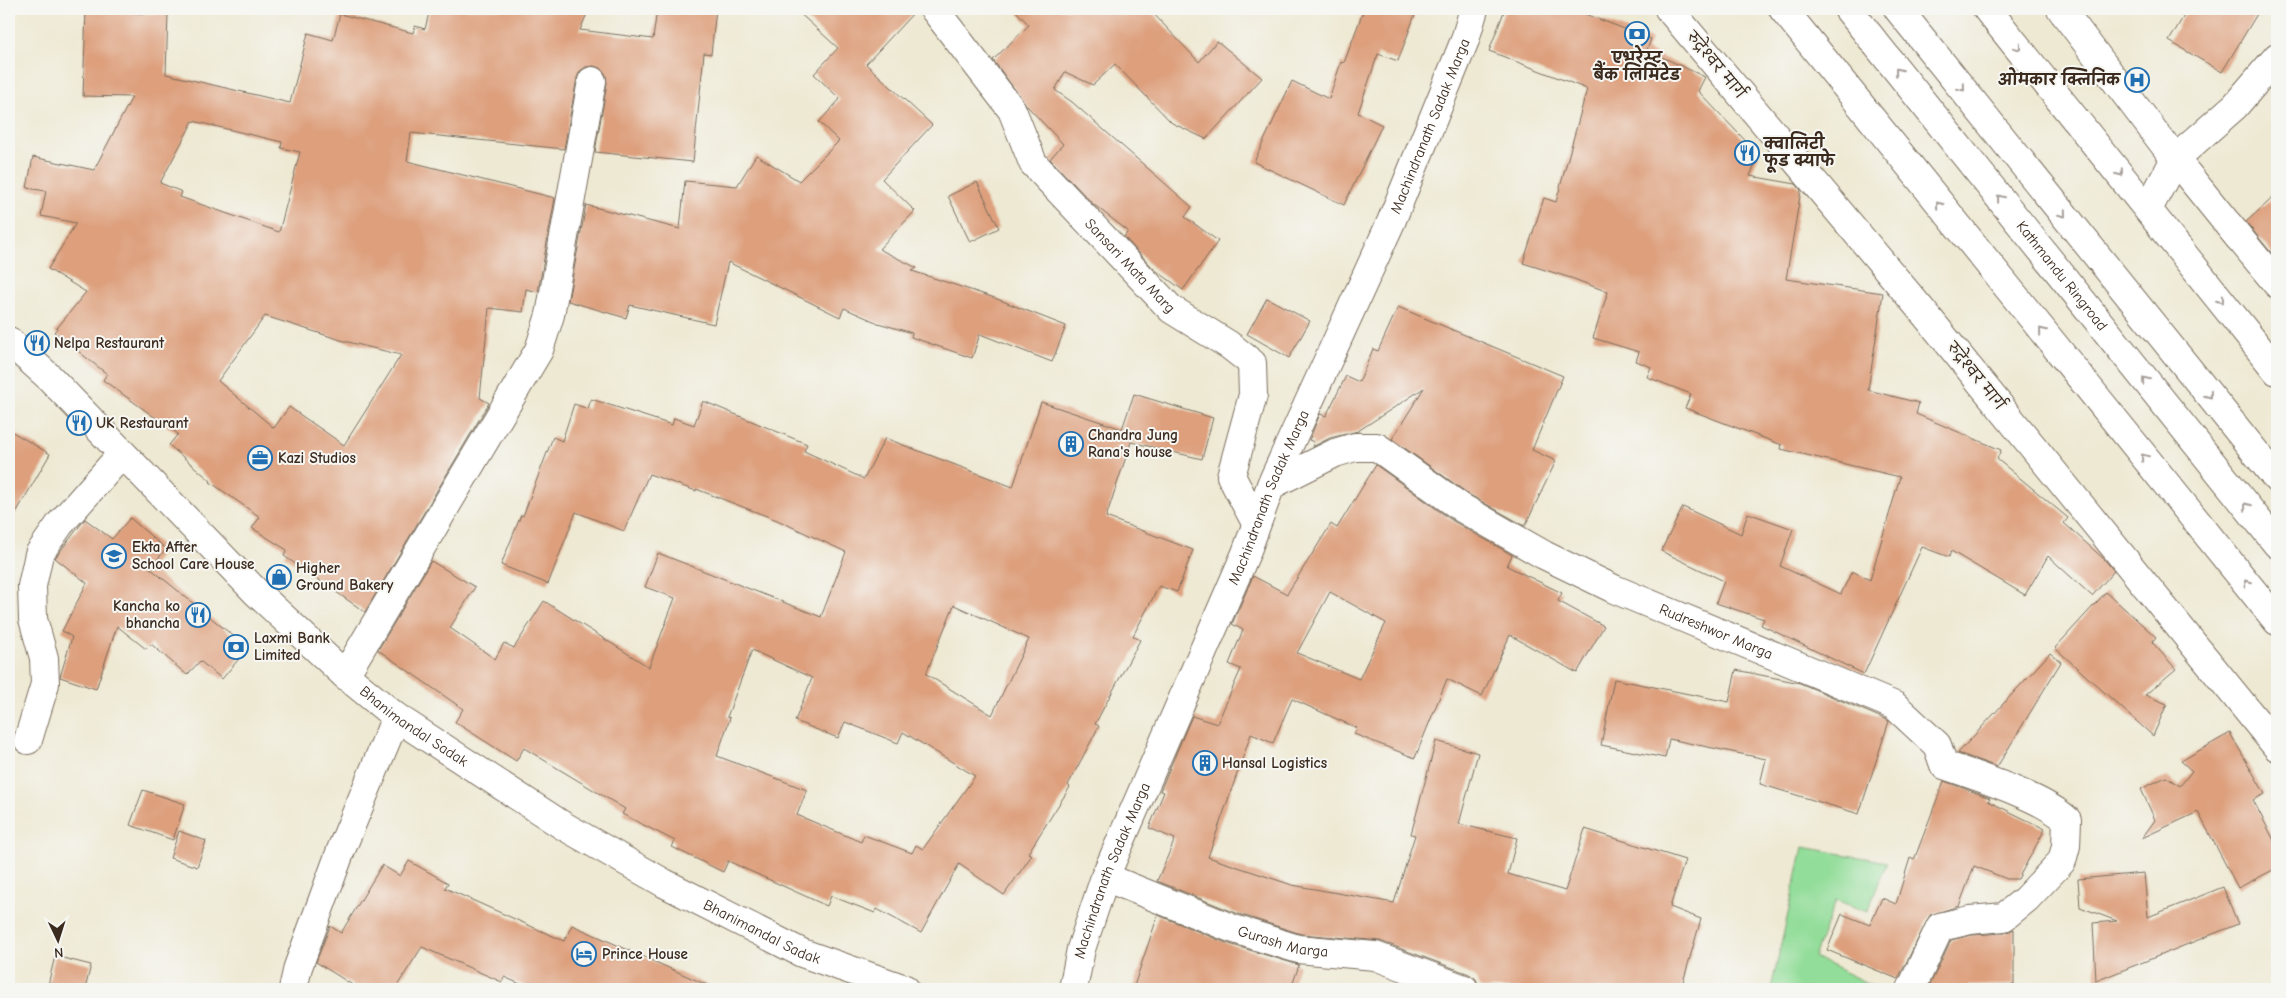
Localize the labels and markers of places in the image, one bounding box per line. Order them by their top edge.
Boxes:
bank icon: एभरेस्ट बैंक लिमिटेड [1624,21,1650,47]
place label: एभरेस्ट बैंक लिमिटेड [1592,45,1682,84]
place label: ओमकार क्लिनिक [1998,67,2121,89]
hospital icon: ओमकार क्लिनिक [2124,67,2150,93]
place label: क्वालिटी फूड क्याफे [1762,131,1836,173]
restaurant icon: क्वालिटी फूड क्याफे [1734,140,1760,166]
restaurant icon: Nelpa Restaurant [24,330,50,356]
place label: Nelpa Restaurant [54,334,165,352]
restaurant icon: UK Restaurant [66,410,92,436]
place label: UK Restaurant [96,414,190,432]
place label: Chandra Jung Rana's house [1088,426,1178,461]
building icon: Chandra Jung Rana's house [1058,431,1084,457]
office icon: Kazi Studios [247,445,273,471]
place label: Kazi Studios [278,449,356,467]
place label: Ekta After School Care House [132,538,254,573]
school or university icon: Ekta After School Care House [101,543,127,569]
place label: Higher Ground Bakery [296,559,394,594]
shop icon: Higher Ground Bakery [266,564,292,590]
place label: Kancha ko bhancha [113,597,180,632]
restaurant icon: Kancha ko bhancha [185,602,211,628]
place label: Laxmi Bank Limited [254,629,331,664]
bank icon: Laxmi Bank Limited [223,634,249,660]
building icon: Hansal Logistics [1192,750,1218,776]
place label: Hansal Logistics [1222,754,1327,772]
hotel icon: Prince House [571,941,597,967]
place label: Prince House [602,945,688,963]

